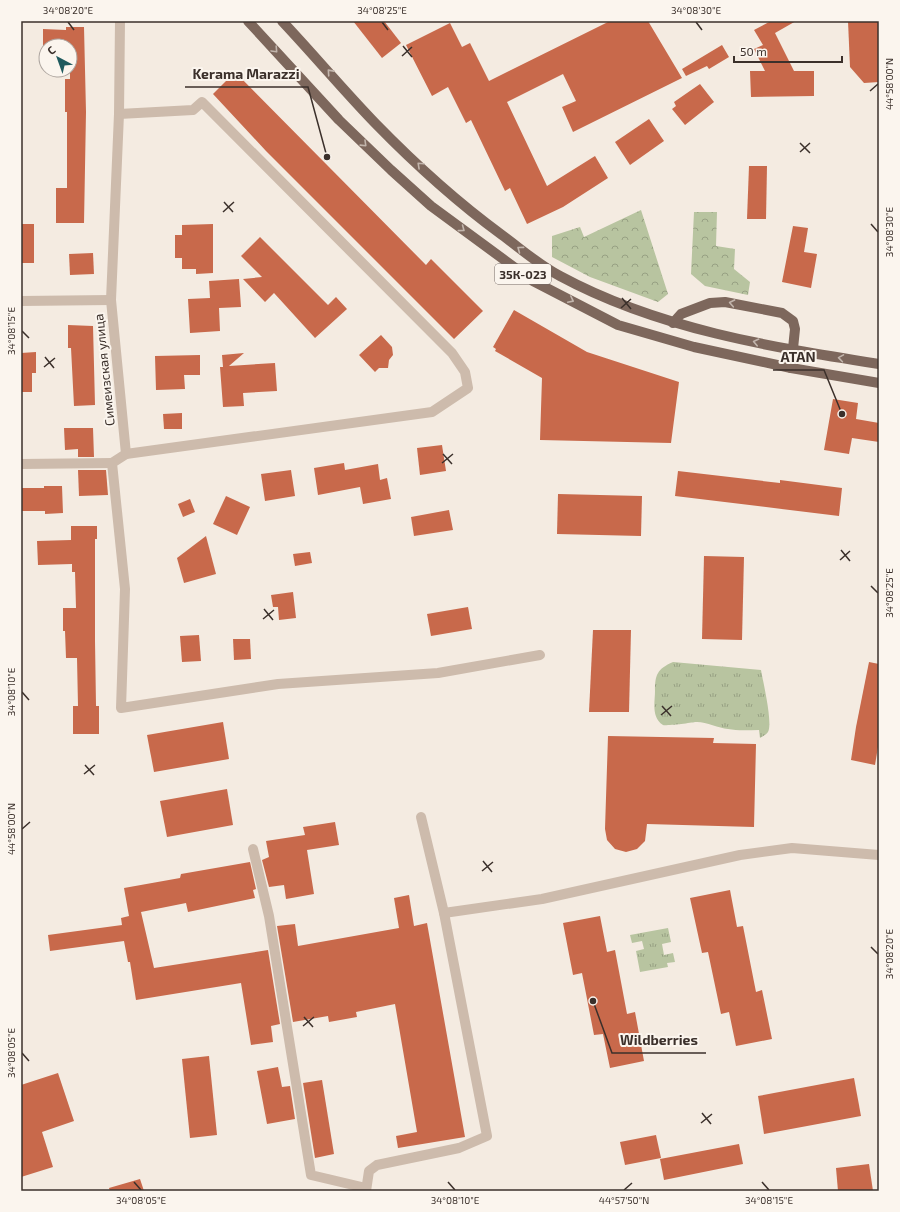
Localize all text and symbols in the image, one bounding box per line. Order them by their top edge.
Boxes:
text: 34°08'20"E [43,4,94,16]
text: 34°08'25"E [357,4,407,16]
text: 34°08'30"E [671,4,722,16]
north arrow [38,38,78,78]
scale bar [734,38,842,64]
text: С [44,43,58,57]
text: 50 m [740,44,767,58]
one-way arrow [270,45,277,53]
text: 44°58'00"N [883,58,895,110]
callout: Kerama Marazzi [185,61,308,87]
text: Kerama Marazzi [192,65,300,82]
one-way arrow [327,69,334,77]
one-way arrow [359,139,367,147]
one-way arrow [417,163,425,170]
text: 34°08'30"E [883,206,895,257]
one-way arrow [457,225,464,232]
one-way arrow [517,247,524,254]
road number: 35К-023 [495,264,551,284]
one-way arrow [566,295,574,303]
one-way arrow [728,299,735,308]
text: 34°08'15"E [5,307,17,355]
street label: Симеизская улица [90,313,118,427]
one-way arrow [752,338,759,346]
callout: ATAN [773,344,824,370]
text: ATAN [780,348,816,365]
one-way arrow [837,354,844,363]
text: 34°08'25"E [883,568,895,618]
text: 34°08'10"E [5,667,17,716]
text: 44°58'00"N [5,803,17,855]
text: 34°08'20"E [883,928,895,979]
callout: Wildberries [612,1027,706,1053]
text: 34°08'05"E [5,1028,17,1078]
text: Wildberries [620,1031,698,1048]
text: 34°08'05"E [116,1194,166,1206]
text: 34°08'10"E [431,1194,480,1206]
text: 44°57'50"N [599,1194,649,1206]
text: 34°08'15"E [745,1194,793,1206]

